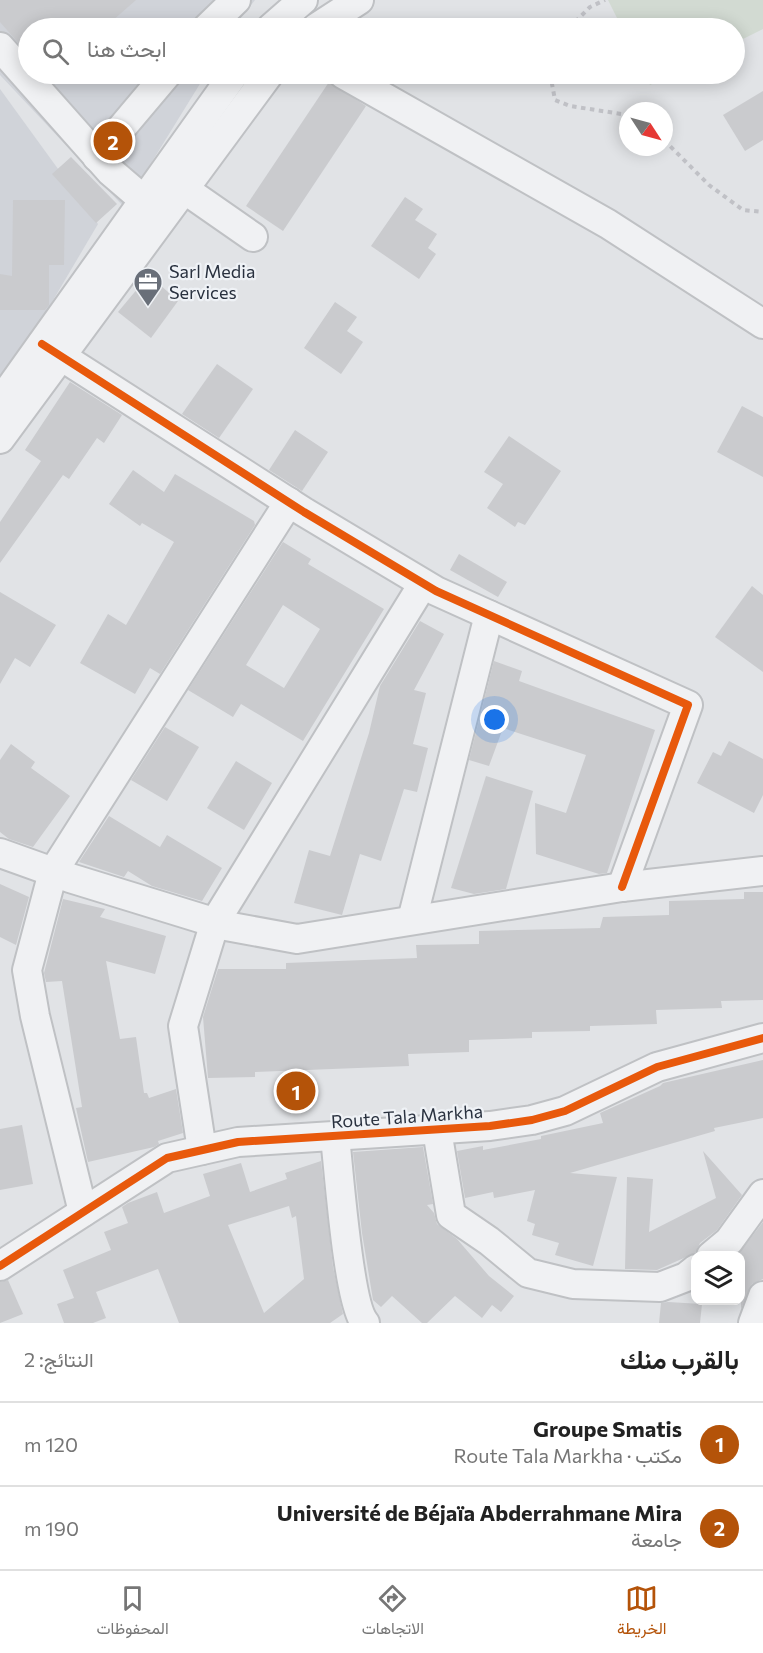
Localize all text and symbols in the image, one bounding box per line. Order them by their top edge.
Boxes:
search box [18,18,745,84]
icon: search [39,35,72,68]
text: ابحث هنا [87,35,167,62]
north arrow [619,102,673,156]
pin: 2 [94,118,132,164]
place label: Sarl Media Services [169,260,255,303]
office icon: Sarl Media Services [132,266,164,308]
your location [480,705,509,734]
pin: 1 [276,1068,316,1114]
street label: Route Tala Markha [330,1100,484,1132]
map controls [691,1251,745,1305]
button: layers [691,1251,745,1305]
text: بالقرب منك [620,1343,739,1374]
text: النتائج: 2 [24,1347,94,1371]
text: Groupe Smatis [533,1415,682,1442]
text: 120 m [24,1432,78,1456]
text: 1 [715,1432,724,1456]
text: مكتب · Route Tala Markha [454,1443,682,1467]
text: Université de Béjaïa Abderrahmane Mira [277,1499,682,1526]
text: 190 m [24,1516,79,1540]
text: 2 [714,1516,725,1540]
text: جامعة [631,1527,682,1551]
tab: المحفوظات [97,1582,169,1643]
tab: الاتجاهات [362,1582,424,1643]
tab: الخريطة [617,1582,666,1643]

